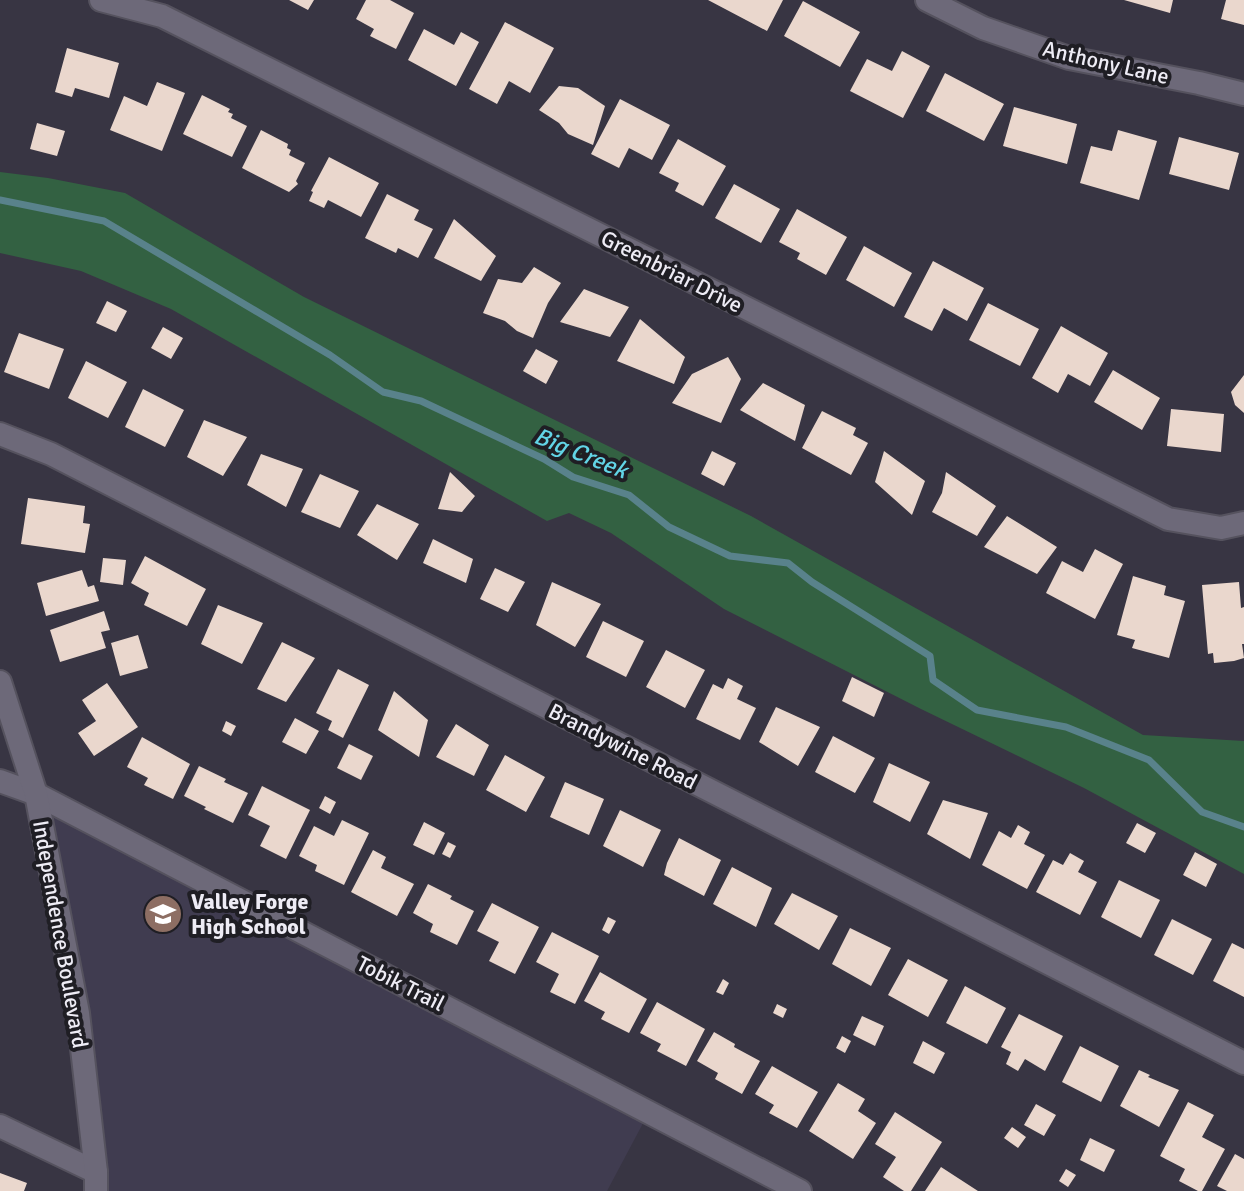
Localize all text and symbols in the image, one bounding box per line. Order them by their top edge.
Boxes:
street label: Anthony Lane [1040,35,1172,90]
street label: Greenbriar Drive [597,224,747,319]
water label: Big Creek [530,421,634,486]
street label: Brandywine Road [544,697,702,795]
street label: Independence Boulevard [27,818,94,1050]
place label: Valley Forge High School [191,888,308,940]
school or university icon: Valley Forge High School [142,893,184,935]
street label: Tobik Trail [352,950,449,1017]

